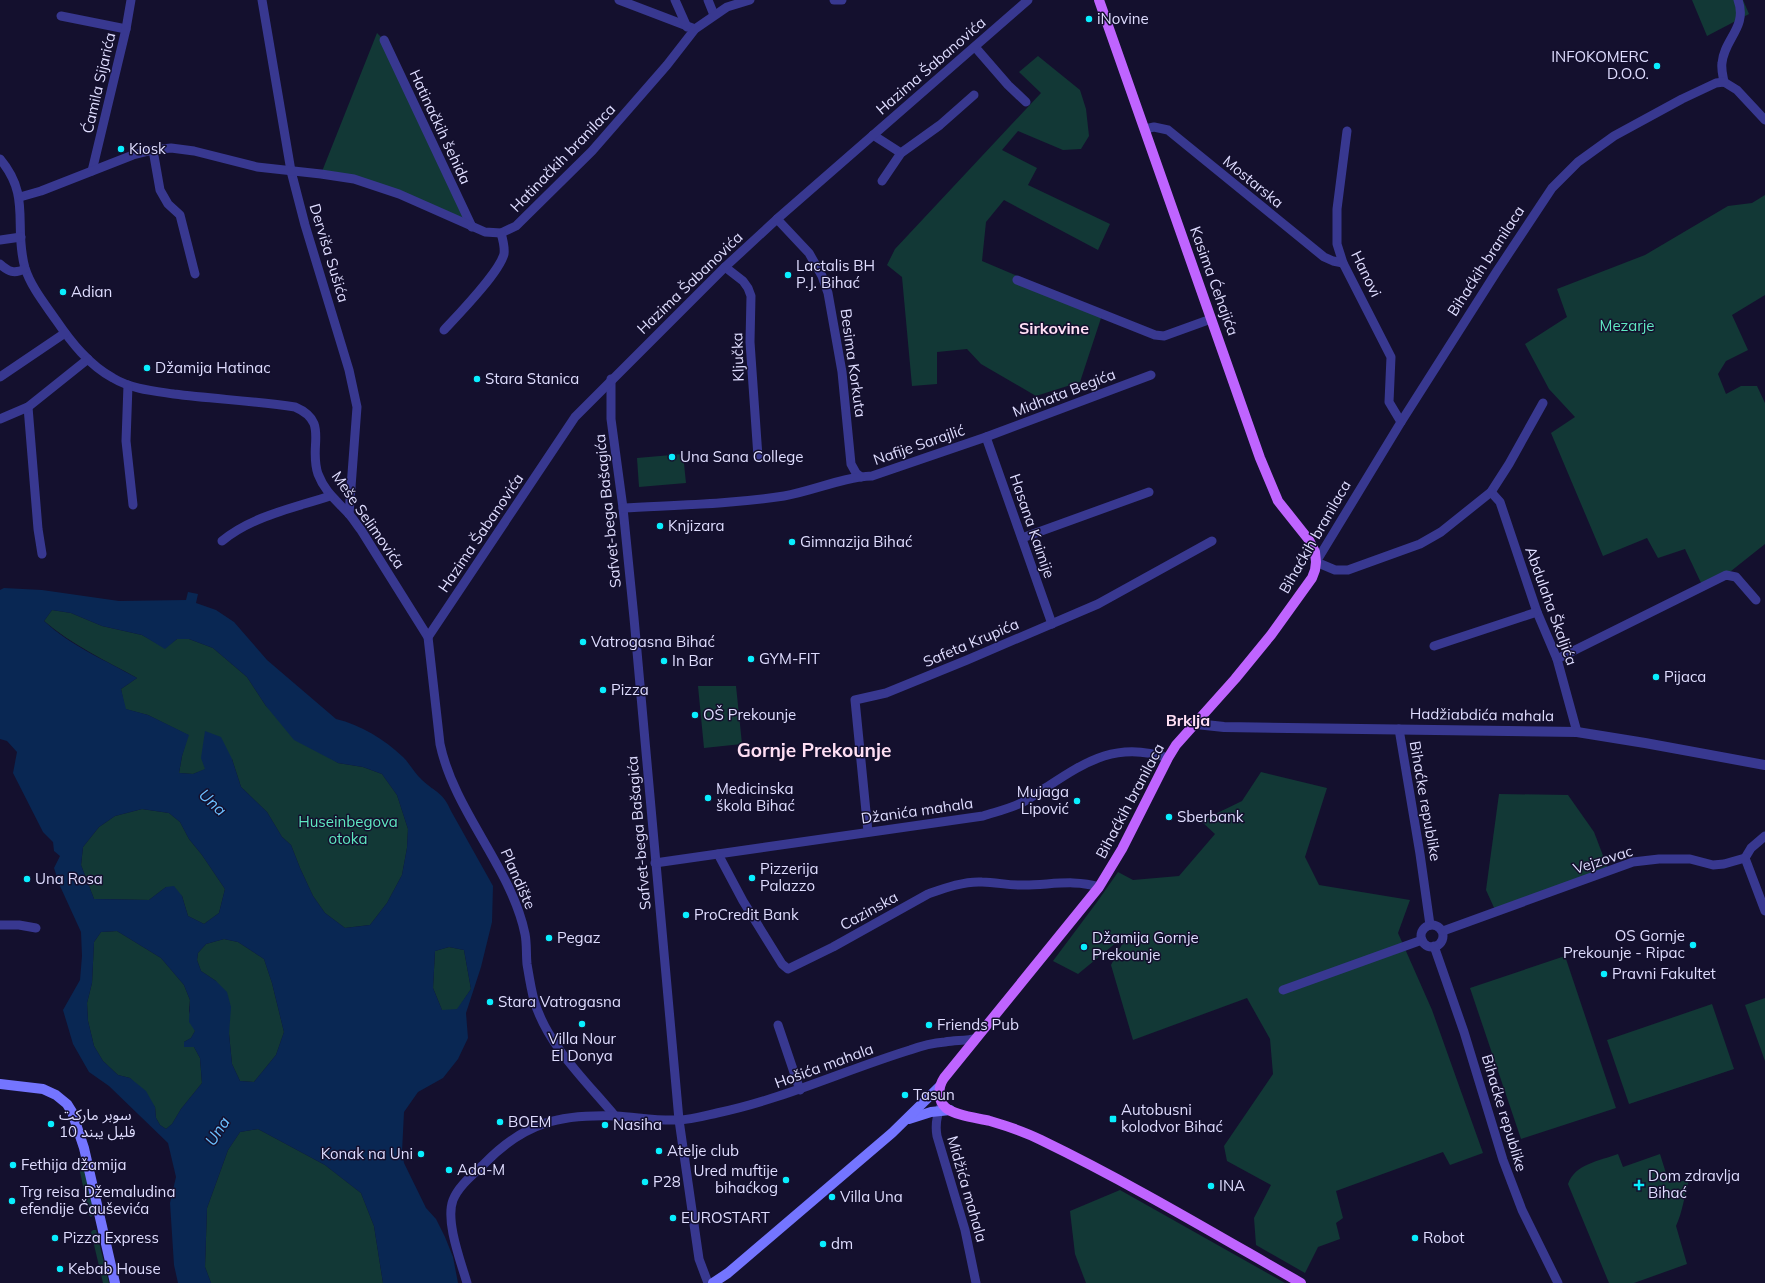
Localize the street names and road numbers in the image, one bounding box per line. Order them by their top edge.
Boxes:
street label: Hazima Šabanovića [872,13,990,119]
street label: Ćamila Sijarića [78,31,119,135]
street label: Hatinačkih šehida [406,66,475,187]
street label: Hatinačkih branilaca [506,100,619,216]
street label: Mostarska [1219,151,1287,212]
street label: Derviša Sušića [305,201,354,305]
street label: Bihaćkih branilaca [1443,202,1528,319]
street label: Kasima Ćehajića [1186,224,1243,338]
street label: Hazima Šabanovića [633,227,746,338]
street label: Hanovi [1347,247,1386,300]
street label: Besima Korkuta [836,307,871,418]
street label: Ključka [727,332,748,382]
street label: Midhata Begića [1010,364,1118,421]
street label: Nafije Sarajlić [871,420,967,469]
street label: Safvet-bega Bašagića [590,433,625,589]
street label: Meše Selimovića [328,467,409,572]
street label: Hazima Šabanovića [434,470,527,596]
street label: Hasana Kaimije [1006,471,1059,581]
street label: Bihaćkih branilaca [1274,477,1355,597]
street label: Abdulaha Škaljića [1521,544,1582,668]
street label: Safeta Krupića [920,614,1021,671]
street label: Hadžiabdića mahala [1410,704,1554,725]
street label: Bihaćke republike [1406,739,1445,862]
street label: Bihaćkih branilaca [1091,740,1168,862]
street label: Safvet-bega Bašagića [622,755,655,911]
street label: Džanića mahala [860,793,974,828]
street label: Vejzovac [1571,841,1635,878]
street label: Plandište [497,846,540,912]
street label: Cazinska [836,887,901,934]
street label: Hošića mahala [772,1039,876,1092]
street label: Bihaćke republike [1478,1052,1531,1174]
street label: Midžića mahala [943,1134,992,1244]

